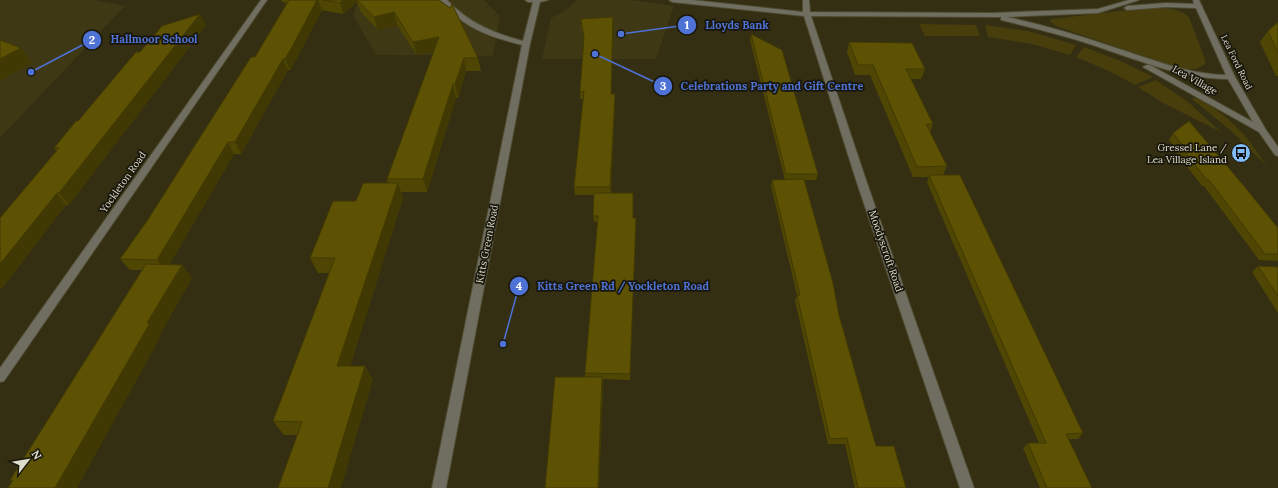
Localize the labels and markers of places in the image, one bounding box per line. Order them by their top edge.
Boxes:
callout: Lloyds Bank [677,14,777,37]
callout: Hallmoor School [82,28,205,51]
callout: Celebrations Party and Gift Centre [653,74,872,97]
place label: Gressel Lane / Lea Village Island [1147,141,1227,166]
bus stop icon: Gressel Lane / Lea Village Island [1230,142,1252,164]
callout: Kitts Green Rd / Yockleton Road [509,275,717,298]

